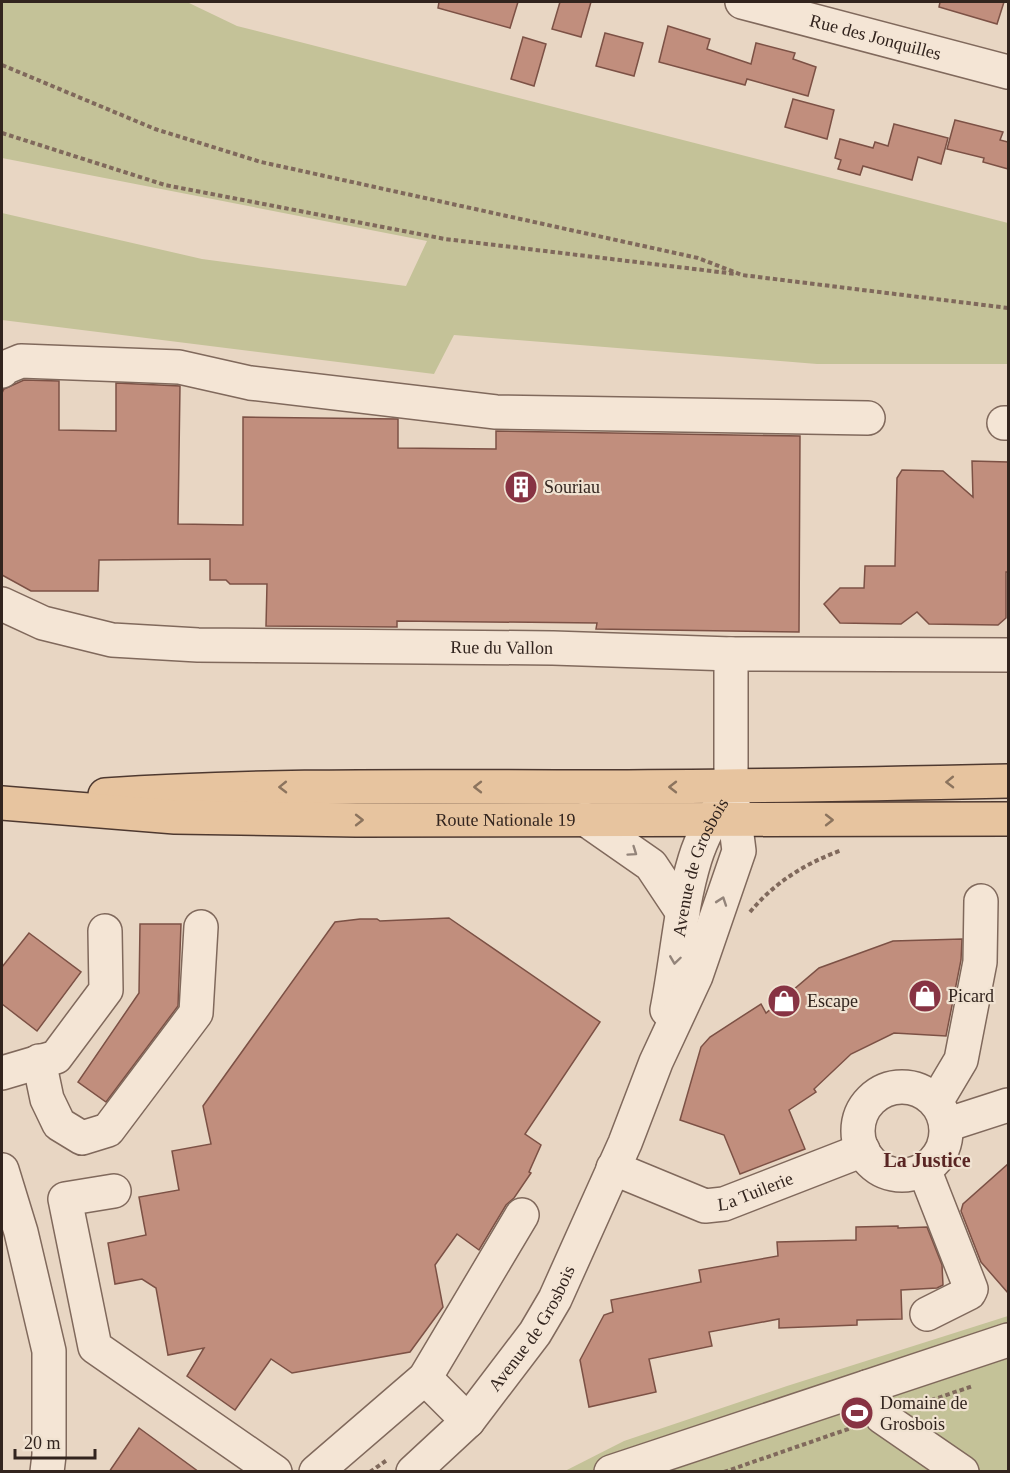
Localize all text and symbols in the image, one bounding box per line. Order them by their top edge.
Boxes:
street label: Rue des Jonquilles [808,10,943,64]
building icon: Souriau [503,469,539,505]
place label: Souriau [544,477,600,497]
street label: Rue du Vallon [450,637,553,658]
one-way arrow [946,776,955,788]
one-way arrow [278,781,287,794]
one-way arrow [473,781,482,793]
one-way arrow [668,781,677,793]
street label: Avenue de Grosbois [669,794,732,938]
street label: Route Nationale 19 [435,810,575,830]
one-way arrow [355,814,364,826]
one-way arrow [825,814,834,826]
one-way arrow [626,845,637,856]
one-way arrow [714,896,727,906]
one-way arrow [670,956,682,965]
shop icon: Picard [907,978,943,1014]
shop icon: Escape [766,983,802,1019]
place label: Picard [948,986,994,1006]
place label: Escape [807,991,858,1011]
district label: La Justice [883,1149,971,1171]
street label: La Tuilerie [717,1168,796,1215]
street label: Avenue de Grosbois [484,1262,579,1395]
place label: Domaine de Grosbois [880,1393,967,1434]
sports icon: Domaine de Grosbois [839,1395,875,1431]
scale bar [15,1422,94,1460]
text: 20 m [24,1433,61,1453]

